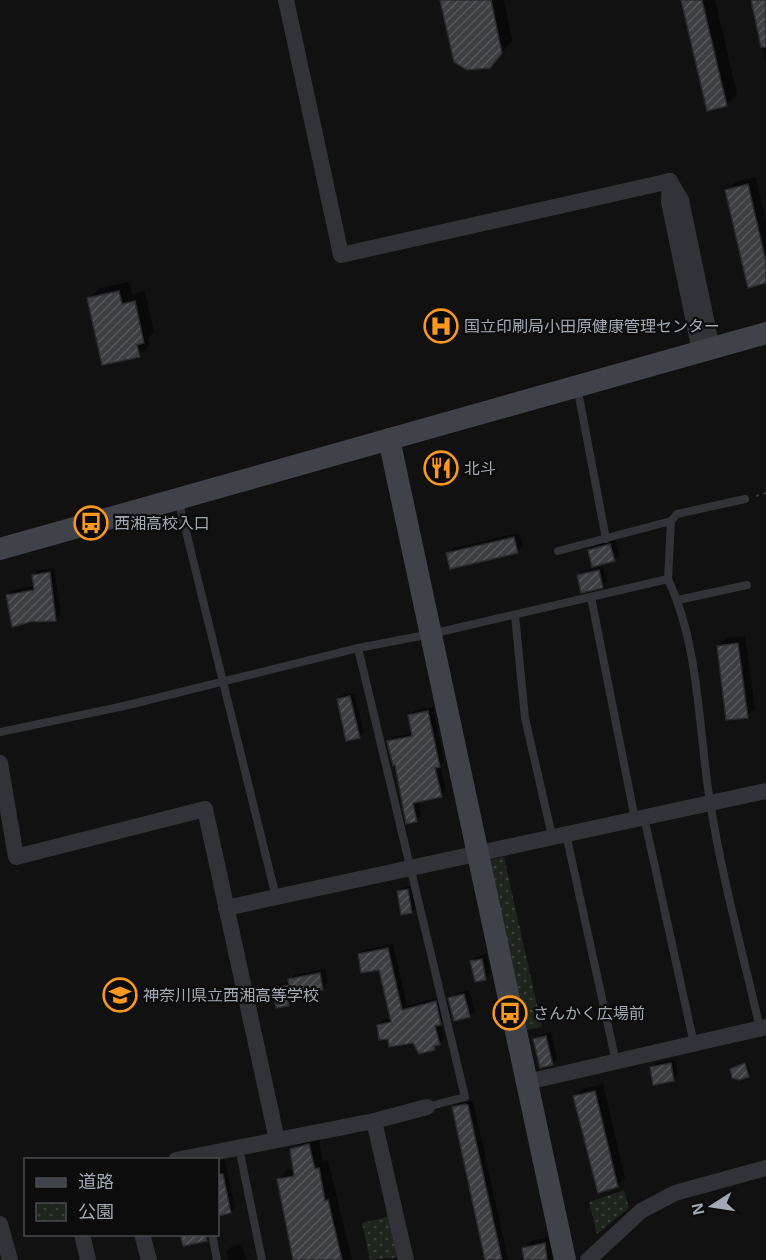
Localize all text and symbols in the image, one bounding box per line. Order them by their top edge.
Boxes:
hospital icon: 国立印刷局小田原健康管理センター [423,308,459,344]
place label: 国立印刷局小田原健康管理センター [464,318,720,335]
restaurant icon: 北斗 [423,450,459,486]
place label: 北斗 [464,460,496,477]
bus stop icon: 西湘高校入口 [73,505,109,541]
place label: 西湘高校入口 [114,515,210,532]
school or university icon: 神奈川県立西湘高等学校 [102,977,138,1013]
place label: 神奈川県立西湘高等学校 [143,987,319,1004]
bus stop icon: さんかく広場前 [492,995,528,1031]
place label: さんかく広場前 [533,1005,645,1022]
legend [24,1158,219,1236]
text: 道路 [78,1172,114,1192]
north arrow [682,1176,742,1236]
text: 公園 [78,1202,114,1222]
text: N [688,1202,707,1216]

